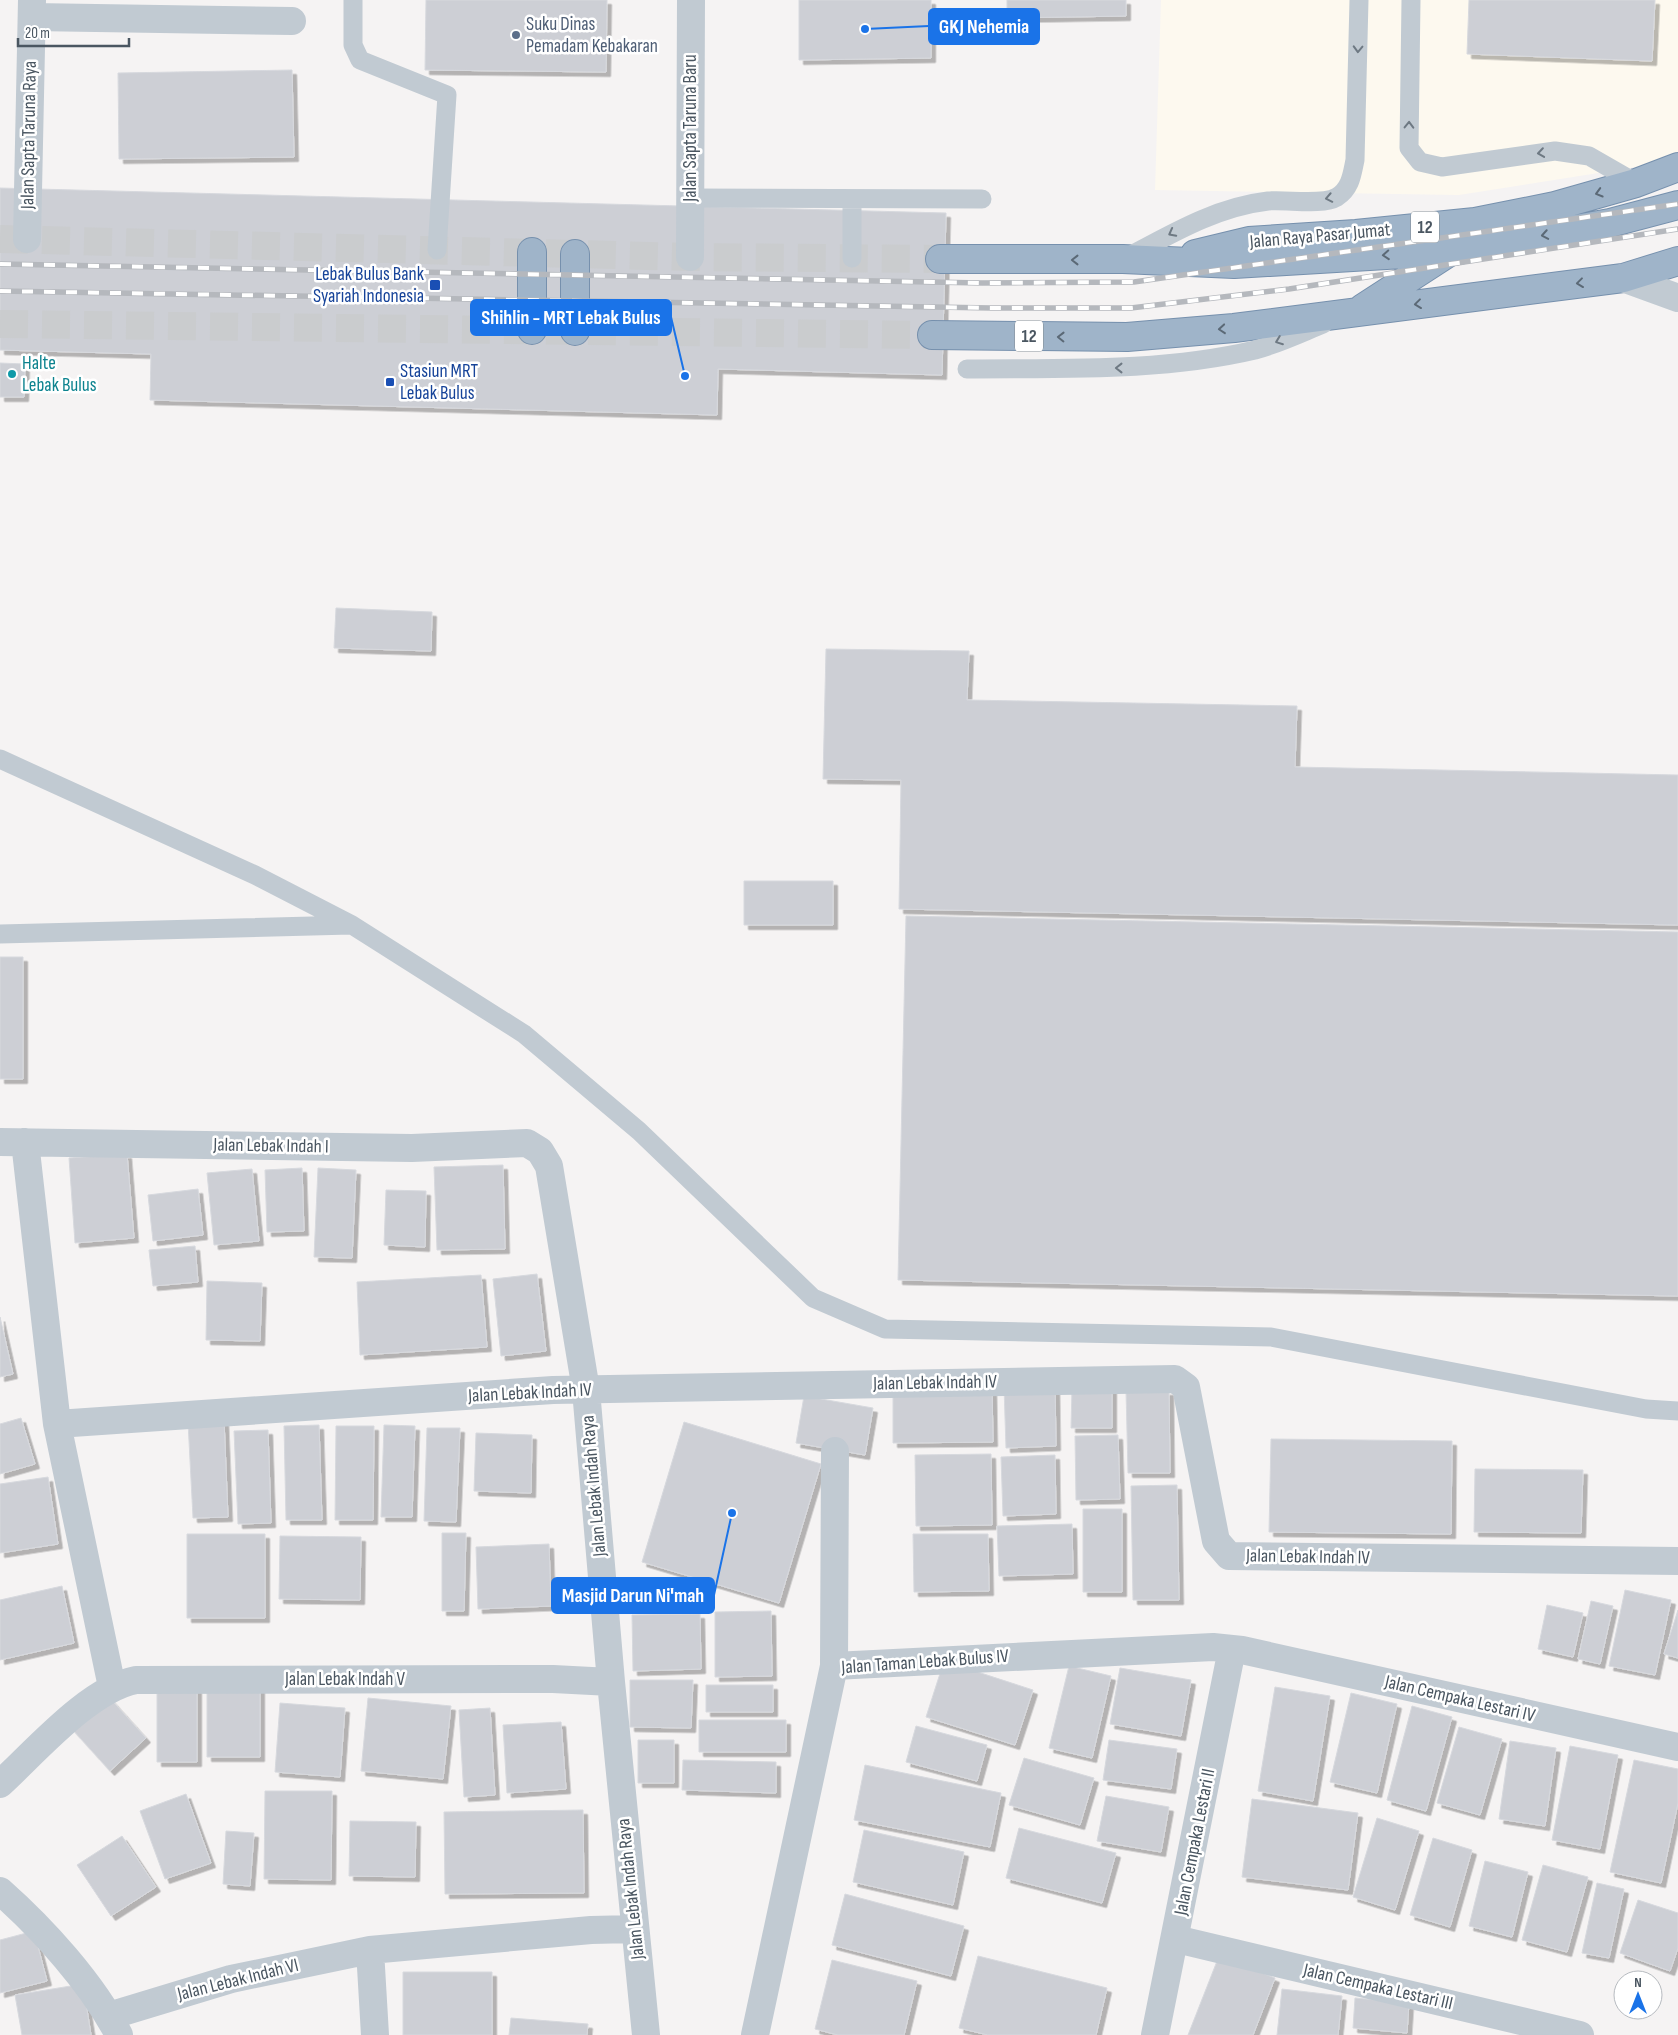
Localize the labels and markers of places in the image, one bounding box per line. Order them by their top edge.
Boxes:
callout: GKJ Nehemia [929,9,1039,44]
place label: Suku Dinas Pemadam Kebakaran [526,13,658,58]
marker: Suku Dinas Pemadam Kebakaran [510,29,522,41]
place label: Lebak Bulus Bank Syariah Indonesia [313,263,425,308]
marker: Lebak Bulus Bank Syariah Indonesia [428,278,442,292]
callout: Shihlin - MRT Lebak Bulus [471,300,671,335]
place label: Halte Lebak Bulus [22,352,97,397]
place label: Stasiun MRT Lebak Bulus [400,360,478,405]
marker: Halte Lebak Bulus [6,368,18,380]
marker: Stasiun MRT Lebak Bulus [384,376,396,388]
callout: Masjid Darun Ni'mah [552,1578,714,1613]

